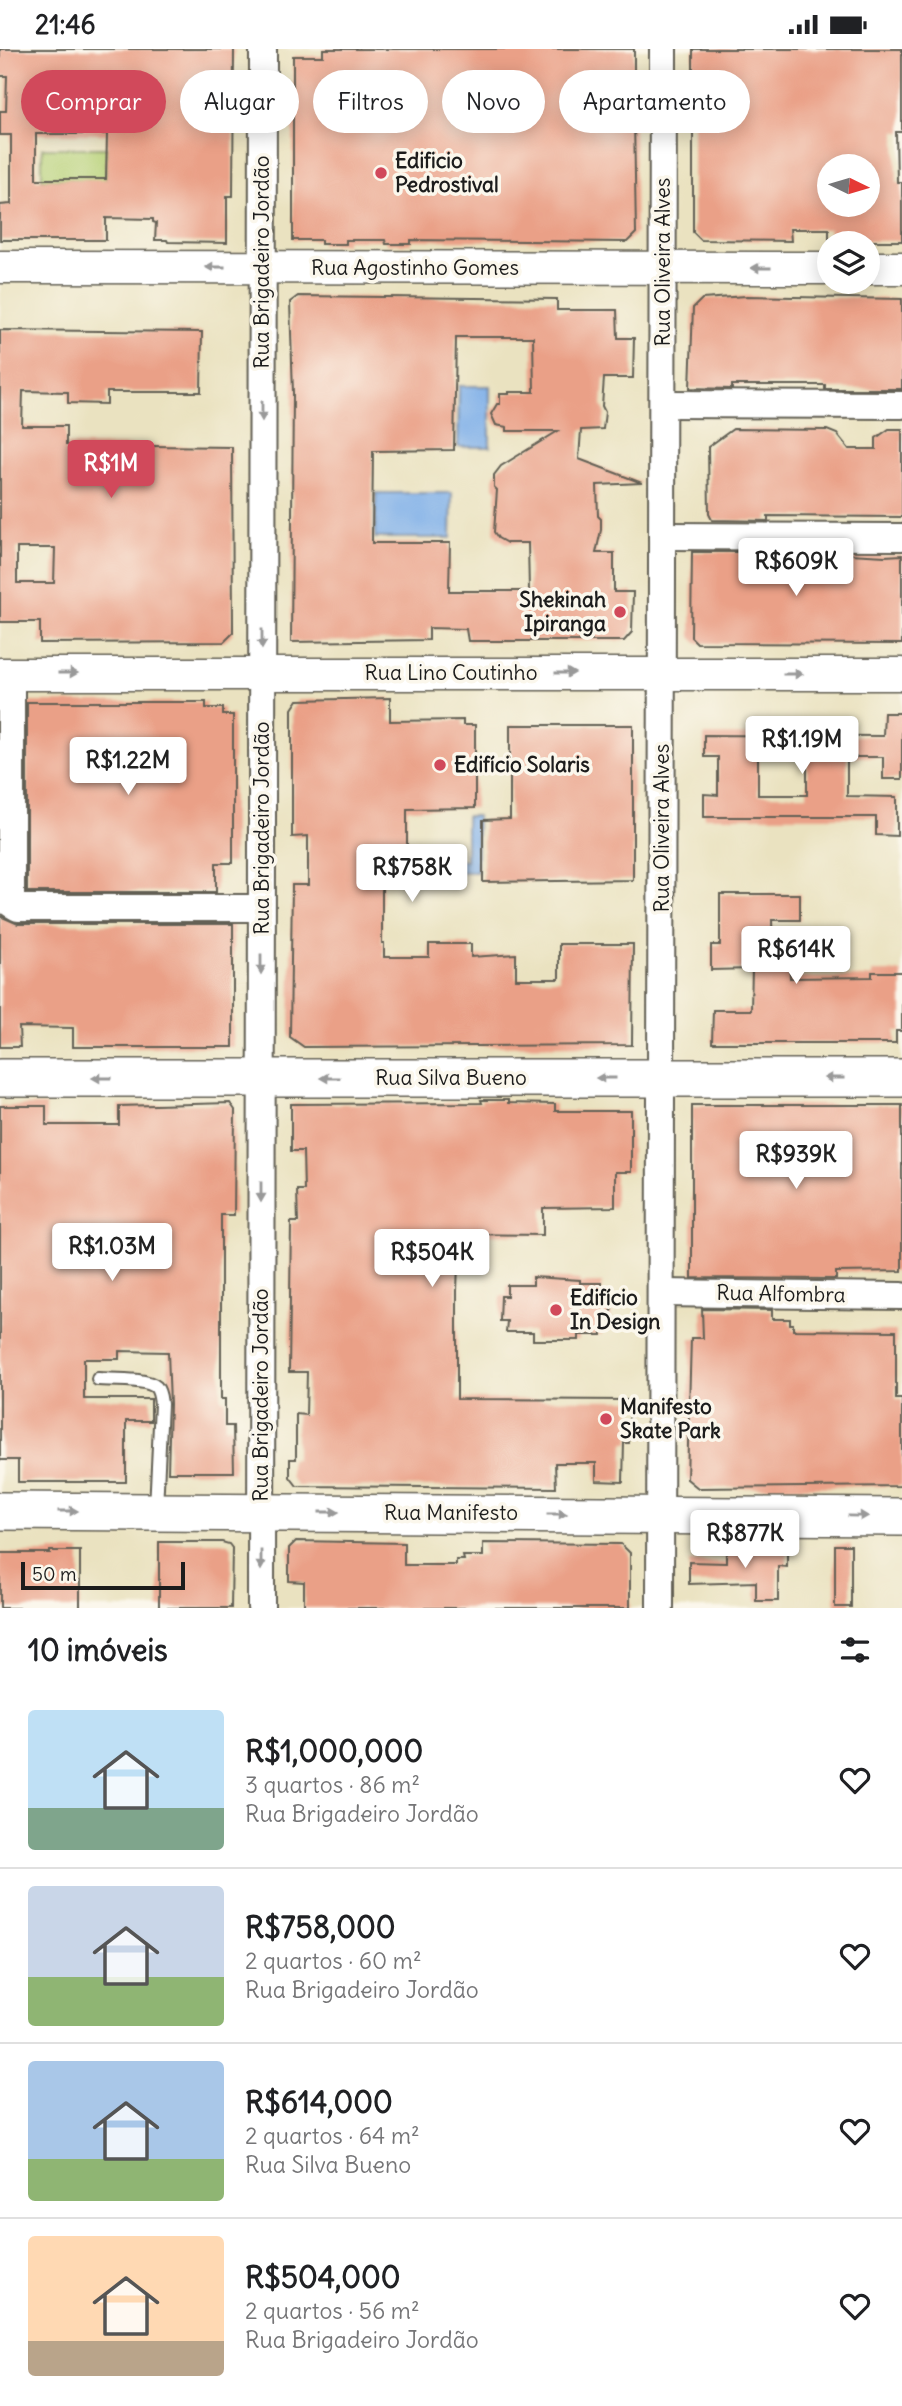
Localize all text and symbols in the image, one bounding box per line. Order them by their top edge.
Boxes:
text: 21:46 [35,8,95,41]
chip: Comprar [21,70,166,133]
chip: Alugar [180,70,299,133]
chip: Filtros [313,70,428,133]
chip: Novo [442,70,545,133]
chip: Apartamento [559,70,750,133]
place label: Edificio Pedrostival [395,147,499,198]
north arrow [817,154,880,217]
map controls [817,154,880,294]
street label: Rua Brigadeiro Jordão [248,155,275,369]
marker: Edificio Pedrostival [373,165,389,181]
street label: Rua Oliveira Alves [649,178,676,346]
button: layers [817,231,880,294]
street label: Rua Agostinho Gomes [311,254,519,281]
one-way arrow [204,261,226,273]
one-way arrow [750,262,772,274]
one-way arrow [256,400,268,422]
pin: R$1M [70,441,152,500]
text: R$1M [84,448,138,477]
pin: R$609K [739,539,853,598]
text: R$609K [754,546,838,575]
place label: Shekinah Ipiranga [519,586,606,637]
marker: Shekinah Ipiranga [612,604,628,620]
one-way arrow [256,628,268,650]
street label: Rua Lino Coutinho [364,659,538,686]
one-way arrow [57,667,79,679]
one-way arrow [554,667,576,679]
one-way arrow [782,668,804,680]
pin: R$1.19M [737,717,867,776]
street label: Rua Brigadeiro Jordão [248,721,275,935]
text: R$1.19M [762,724,842,753]
pin: R$1.22M [63,737,193,797]
street label: Rua Oliveira Alves [648,744,675,912]
text: R$1.22M [86,745,170,774]
place label: Edifício Solaris [454,751,590,778]
marker: Edifício Solaris [432,757,448,773]
pin: R$758K [355,845,469,904]
text: R$758K [372,852,452,881]
pin: R$614K [739,927,853,986]
text: R$614K [757,934,835,963]
one-way arrow [255,953,267,975]
street label: Rua Silva Bueno [375,1064,527,1091]
one-way arrow [91,1072,113,1084]
one-way arrow [319,1072,341,1084]
one-way arrow [595,1072,617,1084]
one-way arrow [823,1072,845,1084]
pin: R$939K [739,1131,853,1191]
text: R$939K [755,1139,837,1168]
one-way arrow [255,1181,267,1203]
pin: R$1.03M [47,1223,177,1283]
pin: R$504K [375,1229,489,1289]
text: R$1.03M [68,1231,156,1260]
text: R$504K [390,1237,474,1266]
street label: Rua Alfombra [716,1279,846,1308]
place label: Edifício In Design [570,1284,661,1335]
street label: Rua Brigadeiro Jordão [247,1288,274,1502]
marker: Edifício In Design [548,1302,564,1318]
place label: Manifesto Skate Park [620,1393,721,1444]
marker: Manifesto Skate Park [598,1411,614,1427]
street label: Rua Manifesto [384,1499,518,1526]
one-way arrow [57,1505,79,1517]
one-way arrow [318,1507,340,1518]
one-way arrow [546,1508,568,1520]
pin: R$877K [688,1511,802,1570]
one-way arrow [847,1511,869,1522]
text: R$877K [706,1518,784,1547]
one-way arrow [255,1549,267,1571]
scale bar [21,1559,186,1591]
text: 50 m [32,1562,77,1586]
text: 10 imóveis [28,1631,168,1669]
icon: filters [836,1631,874,1669]
text: R$1,000,000 [245,1732,423,1770]
icon: home [84,1738,168,1822]
icon: heart [836,1761,874,1799]
text: 3 quartos · 86 m² [245,1770,420,1799]
text: Rua Brigadeiro Jordão [245,1799,479,1828]
text: R$758,000 [245,1908,395,1946]
icon: home [84,1914,168,1998]
icon: heart [836,1937,874,1975]
text: 2 quartos · 60 m² [245,1946,422,1975]
text: Rua Brigadeiro Jordão [245,1975,479,2004]
text: R$614,000 [245,2083,393,2121]
icon: home [84,2089,168,2173]
icon: heart [836,2112,874,2150]
text: 2 quartos · 64 m² [245,2121,420,2150]
text: Rua Silva Bueno [245,2150,411,2179]
text: R$504,000 [245,2258,401,2296]
icon: home [84,2264,168,2348]
icon: heart [836,2287,874,2325]
text: 2 quartos · 56 m² [245,2296,420,2325]
text: Rua Brigadeiro Jordão [245,2325,479,2354]

